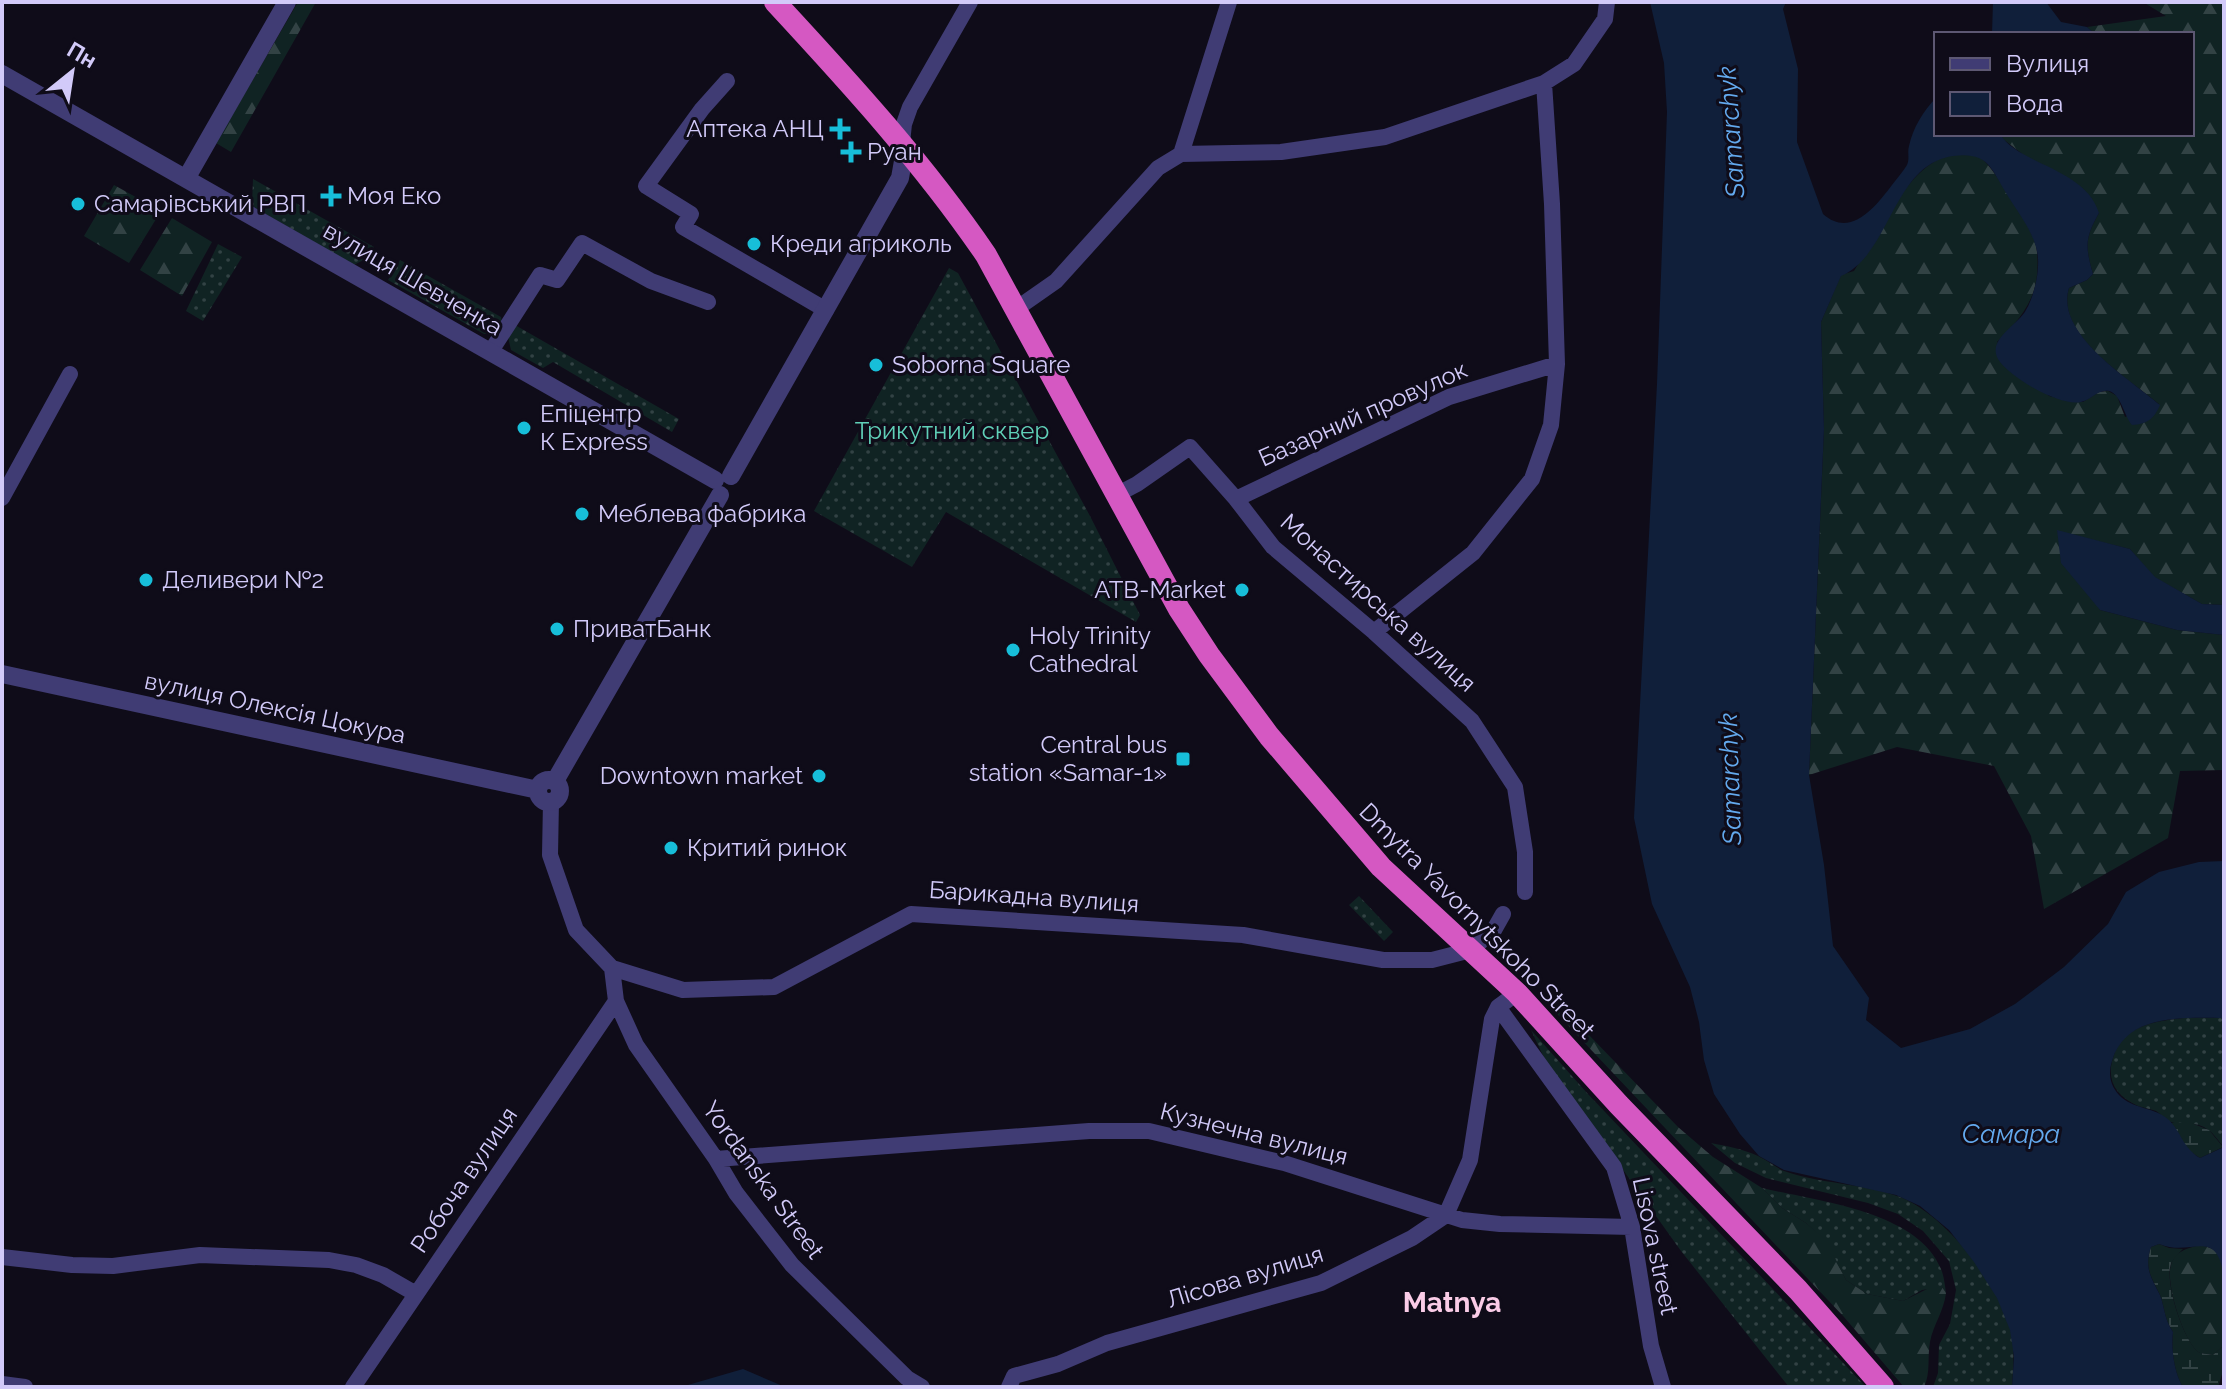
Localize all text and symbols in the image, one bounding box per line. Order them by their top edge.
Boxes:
north arrow [32,32,112,112]
legend [1934,32,2194,136]
text: Пн [63,36,101,73]
text: Вулиця [2006,49,2089,78]
water label: Samarchyk [1711,65,1751,200]
text: Вода [2006,89,2063,118]
place label: Аптека АНЦ [686,114,824,143]
marker: Аптека АНЦ [831,120,849,138]
place label: Руан [867,137,922,166]
marker: Руан [842,143,860,161]
place label: Моя Еко [347,181,441,210]
marker: Моя Еко [322,187,340,205]
place label: Самарівський РВП [94,189,306,218]
marker: Самарівський РВП [69,195,87,213]
street label: вулиця Шевченка [319,216,508,342]
place label: Креди агриколь [770,229,952,258]
marker: Креди агриколь [745,235,763,253]
place label: Soborna Square [892,350,1070,379]
street label: Базарний провулок [1254,354,1472,473]
marker: Soborna Square [867,356,885,374]
place label: Епіцентр К Express [540,399,648,456]
park label: Трикутний сквер [855,416,1049,445]
marker: Епіцентр К Express [515,419,533,437]
place label: Меблева фабрика [598,499,806,528]
marker: Меблева фабрика [573,505,591,523]
street label: Монастирська вулиця [1275,507,1482,698]
place label: Деливери №2 [162,565,324,594]
marker: Деливери №2 [137,571,155,589]
place label: ATB-Market [1094,575,1226,604]
marker: ATB-Market [1233,581,1251,599]
place label: ПриватБанк [573,614,712,643]
marker: ПриватБанк [548,620,566,638]
place label: Holy Trinity Cathedral [1029,621,1151,678]
marker: Holy Trinity Cathedral [1004,641,1022,659]
street label: вулиця Олексія Цокура [142,666,408,749]
water label: Samarchyk [1713,712,1747,847]
place label: Central bus station «Samar-1» [969,730,1167,787]
marker: Central bus station «Samar-1» [1174,750,1192,768]
place label: Downtown market [600,761,803,790]
marker: Downtown market [810,767,828,785]
street label: Dmytra Yavornytskoho Street [1353,797,1601,1045]
place label: Критий ринок [687,833,847,862]
marker: Критий ринок [662,839,680,857]
street label: Барикадна вулиця [928,875,1140,918]
street label: Yordanska Street [696,1095,830,1264]
street label: Кузнечна вулиця [1157,1096,1351,1171]
street label: Робоча вулиця [404,1101,523,1258]
water label: Самара [1962,1119,2060,1149]
street label: Lisova street [1627,1174,1684,1317]
street label: Лісова вулиця [1163,1239,1327,1314]
district label: Matnya [1403,1286,1501,1319]

